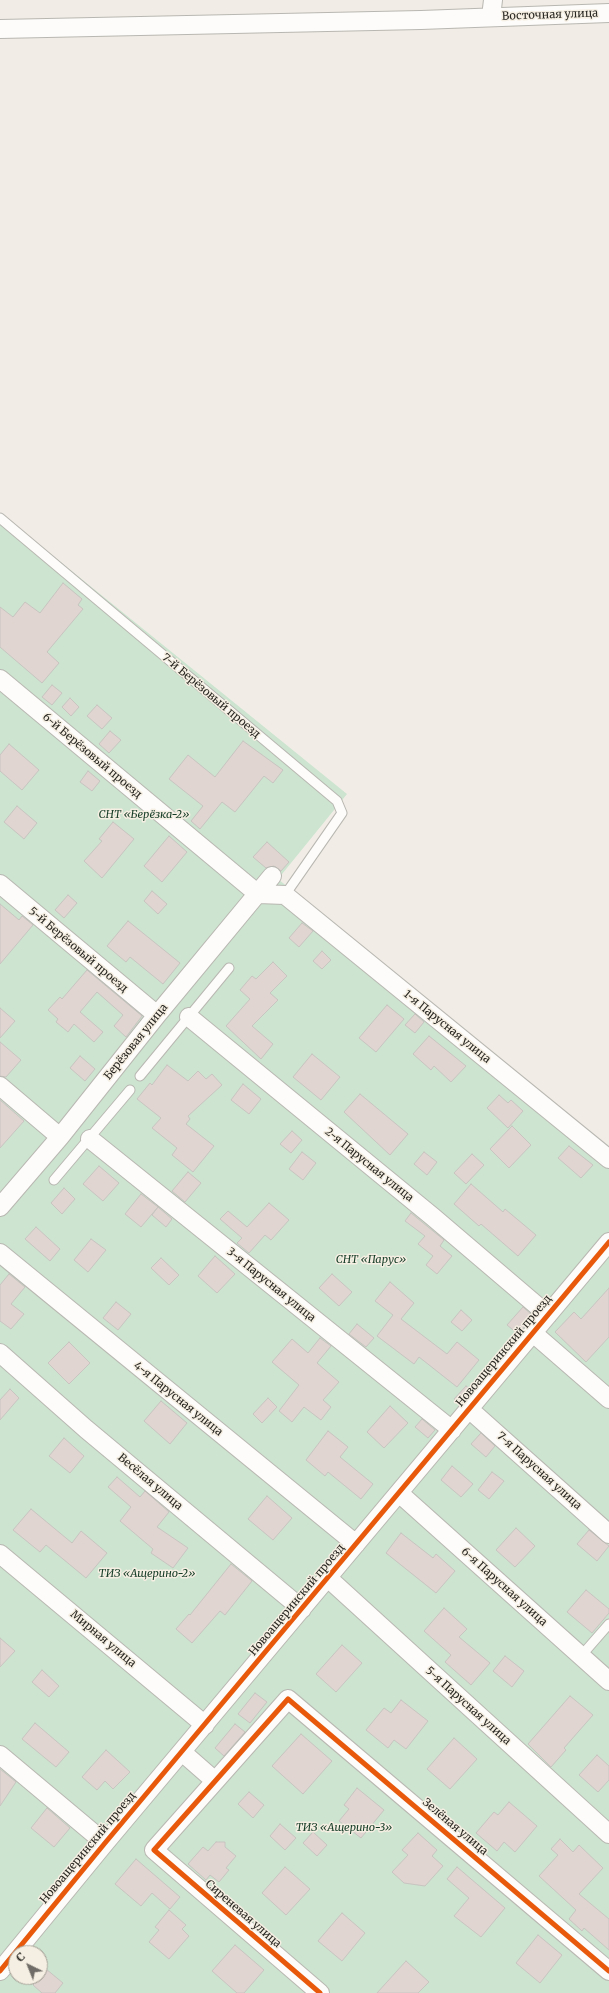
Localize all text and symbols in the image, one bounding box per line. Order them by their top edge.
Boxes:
street label: Восточная улица [502,7,598,23]
street label: 7-й Берёзовый проезд [159,651,263,741]
street label: 6-й Берёзовый проезд [40,711,144,801]
park label: СНТ «Берёзка-2» [99,808,189,822]
street label: 5-й Берёзовый проезд [26,905,130,995]
street label: 1-я Парусная улица [401,988,493,1066]
street label: Берёзовая улица [101,1001,171,1083]
street label: 2-я Парусная улица [322,1125,416,1205]
street label: 3-я Парусная улица [224,1245,318,1325]
park label: СНТ «Парус» [336,1253,406,1267]
street label: Новоащеринский проезд [453,1293,555,1409]
street label: 4-я Парусная улица [131,1359,225,1439]
street label: 7-я Парусная улица [494,1429,584,1513]
street label: Весёлая улица [115,1451,185,1513]
street label: Новоащеринский проезд [246,1542,348,1658]
street label: 6-я Парусная улица [458,1545,550,1629]
park label: ТИЗ «Ащерино-2» [99,1567,195,1581]
street label: Мирная улица [68,1608,138,1670]
street label: 5-я Парусная улица [423,1664,513,1748]
street label: Новоащеринский проезд [37,1790,139,1906]
street label: Зелёная улица [420,1796,490,1858]
park label: ТИЗ «Ащерино-3» [296,1821,392,1835]
street label: Сиреневая улица [202,1877,284,1951]
north arrow [8,1945,48,1985]
text: С [13,1949,28,1965]

